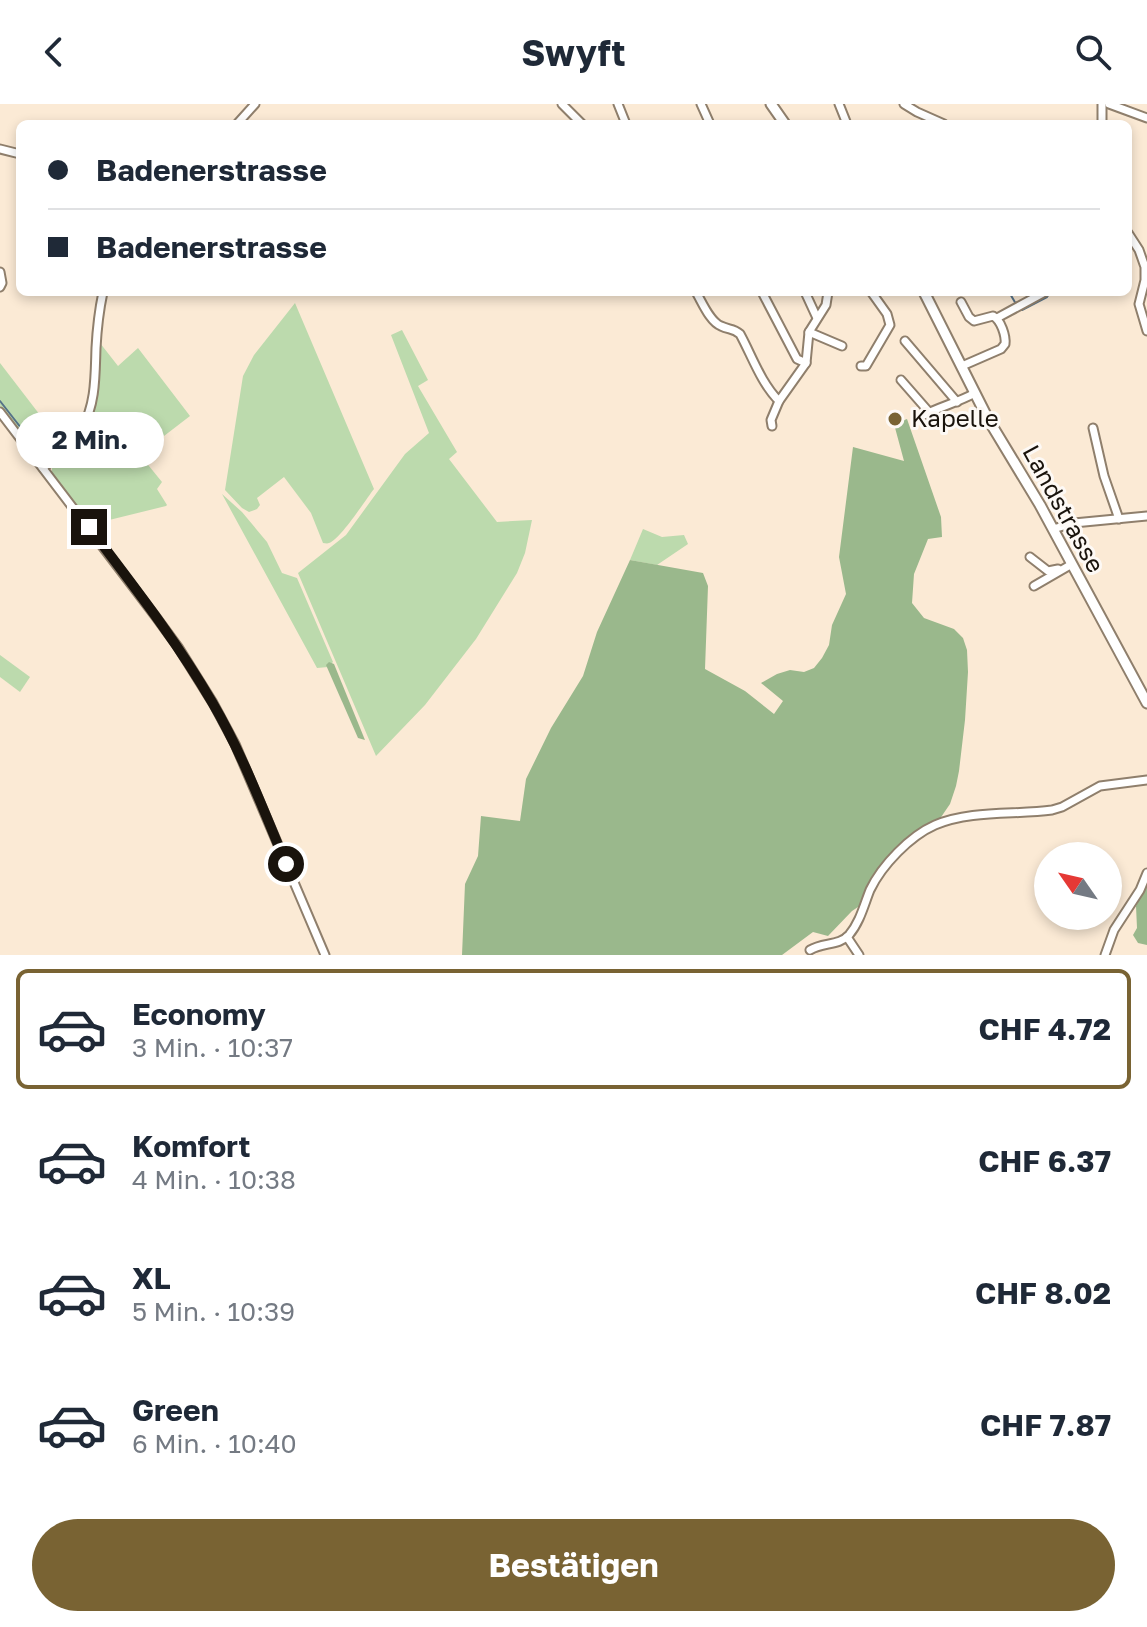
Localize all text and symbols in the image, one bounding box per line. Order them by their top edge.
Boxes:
icon: back [32,30,76,74]
icon: search [1071,30,1115,74]
text: Swyft [521,31,626,74]
text: Badenerstrasse [96,152,327,188]
text: Badenerstrasse [96,229,327,265]
place label: Kapelle [911,403,999,432]
marker: Kapelle [886,410,904,428]
callout: 2 Min. [15,411,163,467]
text: 2 Min. [52,424,128,455]
street label: Landstrasse [1017,439,1111,577]
route end [71,509,107,545]
north arrow [1034,842,1122,930]
map controls [1034,842,1122,930]
route start [268,846,304,882]
icon: car [36,993,108,1065]
text: Economy [132,996,266,1032]
text: CHF 4.72 [979,1011,1111,1047]
text: 3 Min. · 10:37 [132,1032,293,1063]
icon: car [36,1125,108,1197]
text: Komfort [132,1128,251,1164]
text: CHF 6.37 [978,1143,1111,1179]
text: 4 Min. · 10:38 [132,1164,296,1195]
icon: car [36,1257,108,1329]
text: XL [132,1260,171,1296]
text: CHF 8.02 [975,1275,1111,1311]
text: 5 Min. · 10:39 [132,1296,295,1327]
icon: car [36,1389,108,1461]
text: Green [132,1392,219,1428]
text: CHF 7.87 [980,1407,1111,1443]
text: 6 Min. · 10:40 [132,1428,297,1459]
button: Bestätigen [32,1519,1115,1611]

